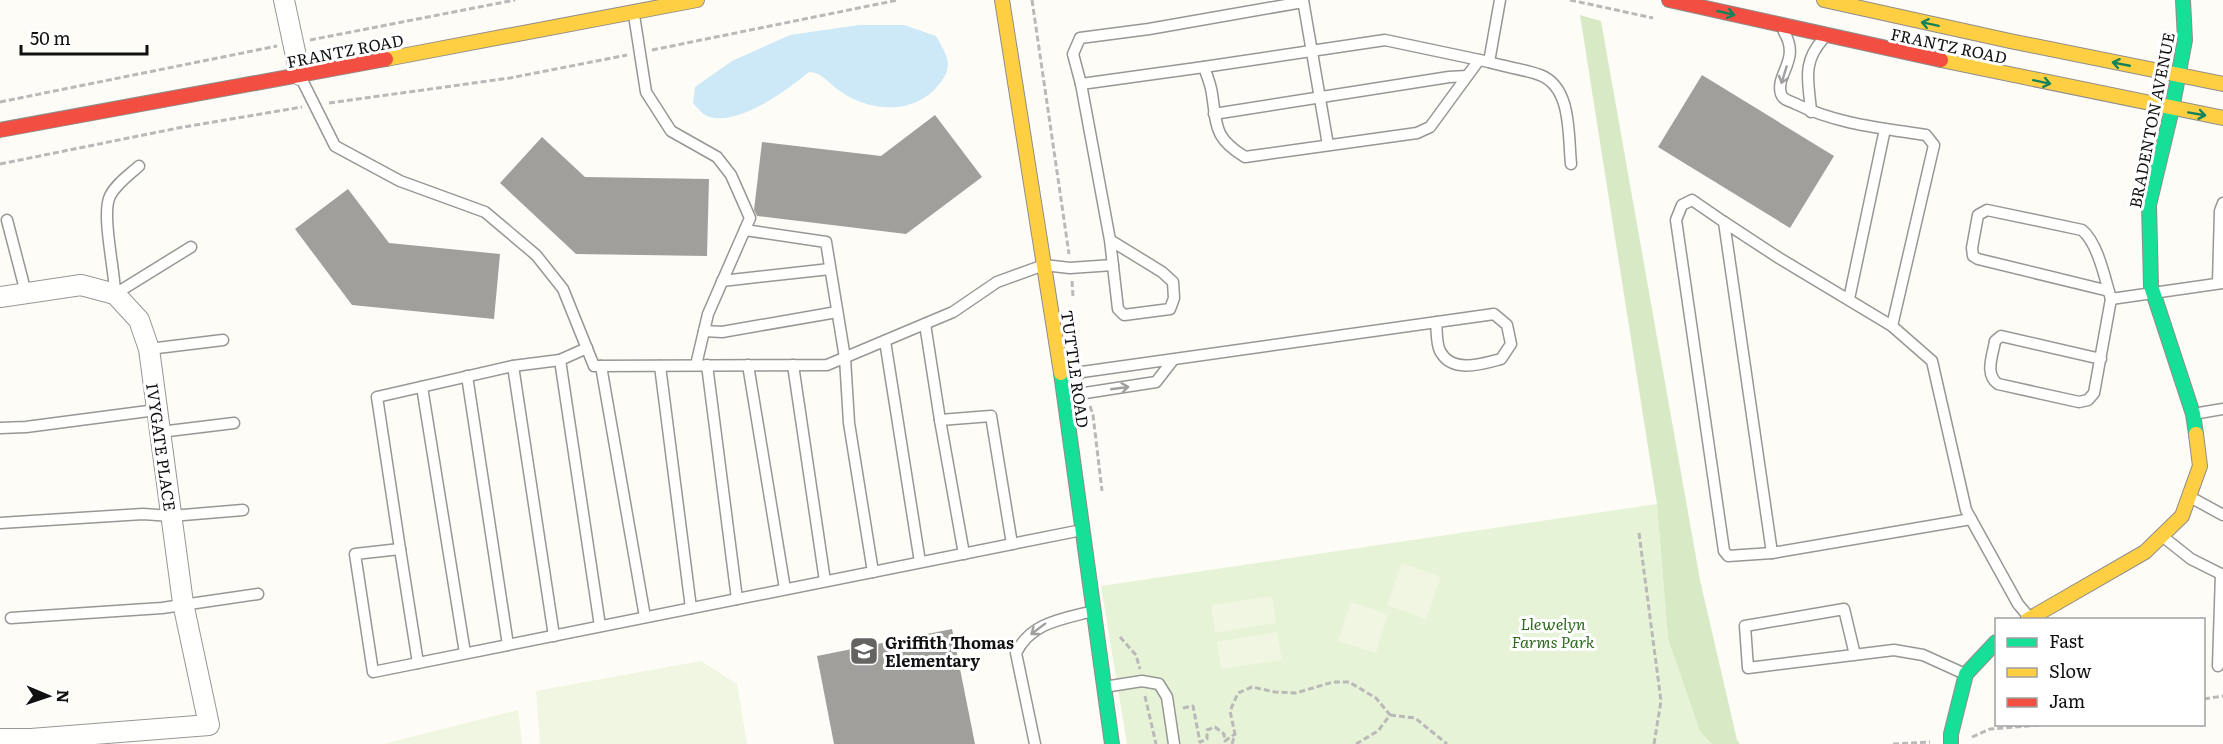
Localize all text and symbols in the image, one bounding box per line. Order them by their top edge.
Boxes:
one-way arrow [1716,7,1735,19]
one-way arrow [1921,17,1940,29]
scale bar [21,18,147,56]
street label: FRANTZ ROAD [1889,21,2009,69]
text: 50 m [30,24,71,51]
street label: FRANTZ ROAD [285,27,405,73]
street label: BRADENTON AVENUE [2122,30,2180,210]
one-way arrow [2112,58,2131,69]
one-way arrow [1778,65,1789,84]
one-way arrow [2032,77,2052,88]
one-way arrow [2187,109,2207,120]
street label: TUTTLE ROAD [1056,309,1096,429]
street label: IVYGATE PLACE [141,381,183,513]
one-way arrow [1110,382,1130,393]
park label: Llewelyn Farms Park [1511,611,1595,653]
legend [1995,618,2205,726]
one-way arrow [1031,623,1047,636]
text: Fast [2049,627,2085,654]
place label: Griffith Thomas Elementary [885,630,1014,672]
school or university icon: Griffith Thomas Elementary [848,635,880,667]
text: Slow [2049,657,2092,684]
north arrow [18,666,78,726]
text: Jam [2049,687,2085,714]
text: N [52,689,76,704]

